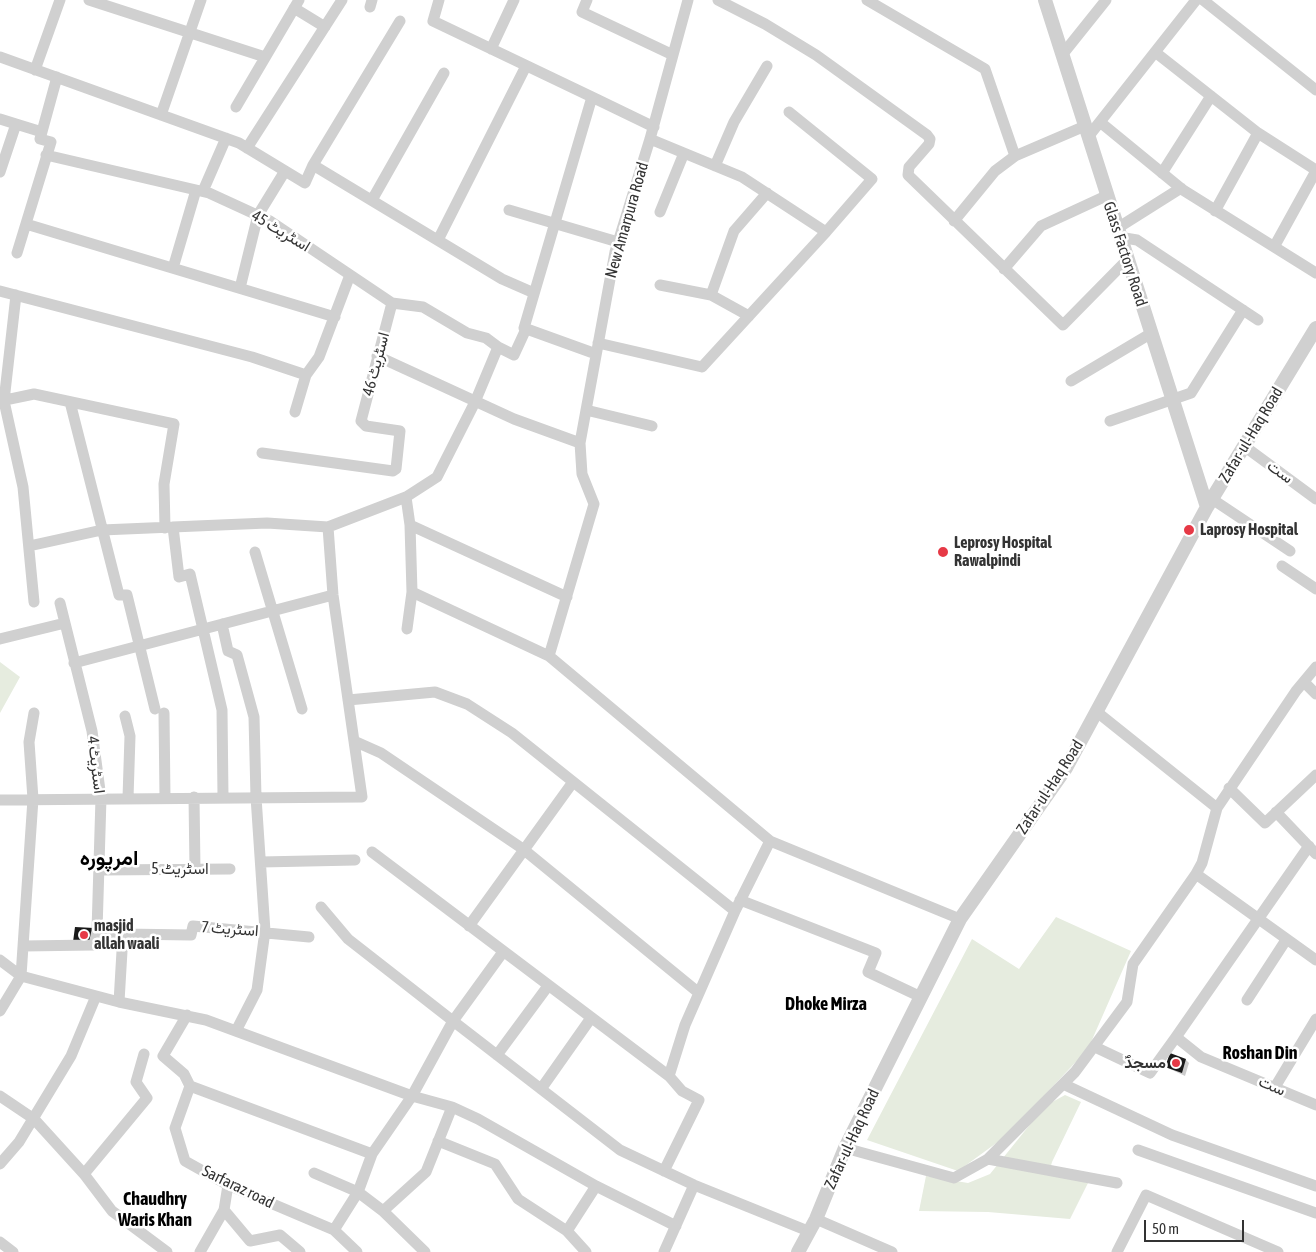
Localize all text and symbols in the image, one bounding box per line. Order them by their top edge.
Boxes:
street label: New Amarpura Road [601,160,653,280]
street label: Glass Factory Road [1099,199,1151,309]
street label: اسٹریٹ 45 [248,206,314,256]
street label: اسٹریٹ 46 [358,330,394,398]
street label: Zafar-ul-Haq Road [1215,384,1287,486]
street label: ست [1263,456,1297,488]
place label: Laprosy Hospital [1200,520,1298,540]
marker: Laprosy Hospital [1182,523,1196,537]
place label: Leprosy Hospital Rawalpindi [954,533,1052,571]
marker: Leprosy Hospital Rawalpindi [936,545,950,559]
street label: اسٹریٹ 4 [83,735,109,795]
street label: Zafar-ul-Haq Road [1012,736,1088,838]
district label: امرپورہ [80,845,138,871]
street label: اسٹریٹ 5 [151,859,209,879]
place label: masjid allah waali [94,916,160,954]
street label: اسٹریٹ 7 [201,917,259,941]
marker: masjid allah waali [78,929,90,941]
district label: Dhoke Mirza [785,993,867,1015]
district label: Roshan Din [1222,1042,1298,1064]
place label: ؐمسجد [1124,1053,1166,1073]
marker: ؐمسجد [1170,1057,1182,1069]
street label: ست [1256,1072,1288,1100]
street label: Zafar-ul-Haq Road [820,1086,884,1192]
street label: Sarfaraz road [199,1161,277,1213]
district label: Chaudhry Waris Khan [118,1188,192,1230]
scale bar [1146,1210,1246,1242]
text: 50 m [1152,1220,1179,1237]

